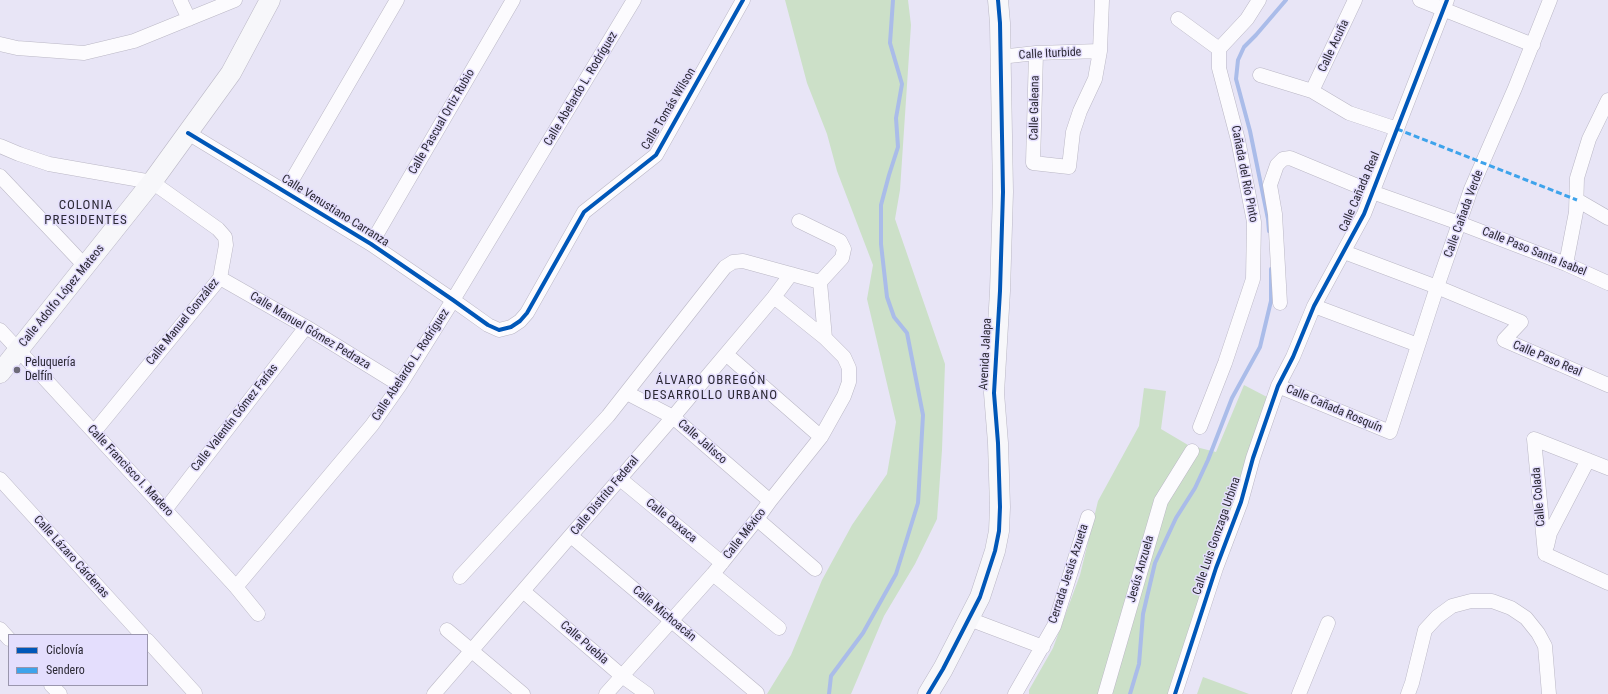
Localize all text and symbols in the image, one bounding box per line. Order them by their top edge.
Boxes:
street label: Calle Acuña [1316,17,1352,75]
street label: Calle Abelardo L. Rodríguez [541,29,621,149]
street label: Calle Iturbide [1018,45,1082,63]
street label: Calle Tomás Wilson [639,65,699,153]
street label: Calle Pascual Ortiz Rubio [406,67,478,177]
street label: Calle Galeana [1027,75,1043,141]
street label: Cañada del Río Pinto [1228,124,1260,224]
street label: Calle Cañada Real [1337,150,1383,234]
street label: Calle Cañada Verde [1441,168,1487,260]
street label: Calle Venustiano Carranza [278,172,392,250]
district label: COLONIA PRESIDENTES [44,198,128,229]
street label: Calle Paso Santa Isabel [1480,224,1588,280]
street label: Calle Adolfo López Mateos [16,242,108,350]
street label: Calle Manuel González [144,276,222,368]
street label: Calle Manuel Gómez Pedraza [247,289,373,373]
street label: Calle Abelardo L. Rodríguez [369,306,453,424]
street label: Avenida Jalapa [977,318,995,390]
street label: Calle Paso Real [1510,338,1584,380]
place label: Peluquería Delfín [25,356,75,384]
street label: Calle Valentín Gómez Farías [189,361,281,475]
marker: Peluquería Delfín [12,365,22,375]
district label: ÁLVARO OBREGÓN DESARROLLO URBANO [644,373,778,404]
street label: Calle Cañada Rosquín [1284,382,1384,436]
street label: Calle Jalisco [674,417,730,467]
street label: Calle Francisco I. Madero [84,422,176,520]
street label: Calle Distrito Federal [568,454,642,538]
street label: Calle Colada [1529,467,1549,527]
street label: Calle Luis Gonzaga Urbina [1190,475,1244,597]
street label: Calle Oaxaca [642,496,700,546]
street label: Calle México [721,506,769,562]
street label: Calle Lázaro Cárdenas [30,513,112,601]
street label: Cerrada Jesús Azueta [1046,523,1092,625]
street label: Jesús Anzuela [1125,534,1157,604]
street label: Calle Michoacán [629,583,699,645]
street label: Calle Puebla [557,618,611,668]
legend [8,634,148,686]
text: Ciclovía [46,643,84,657]
text: Sendero [46,663,85,677]

